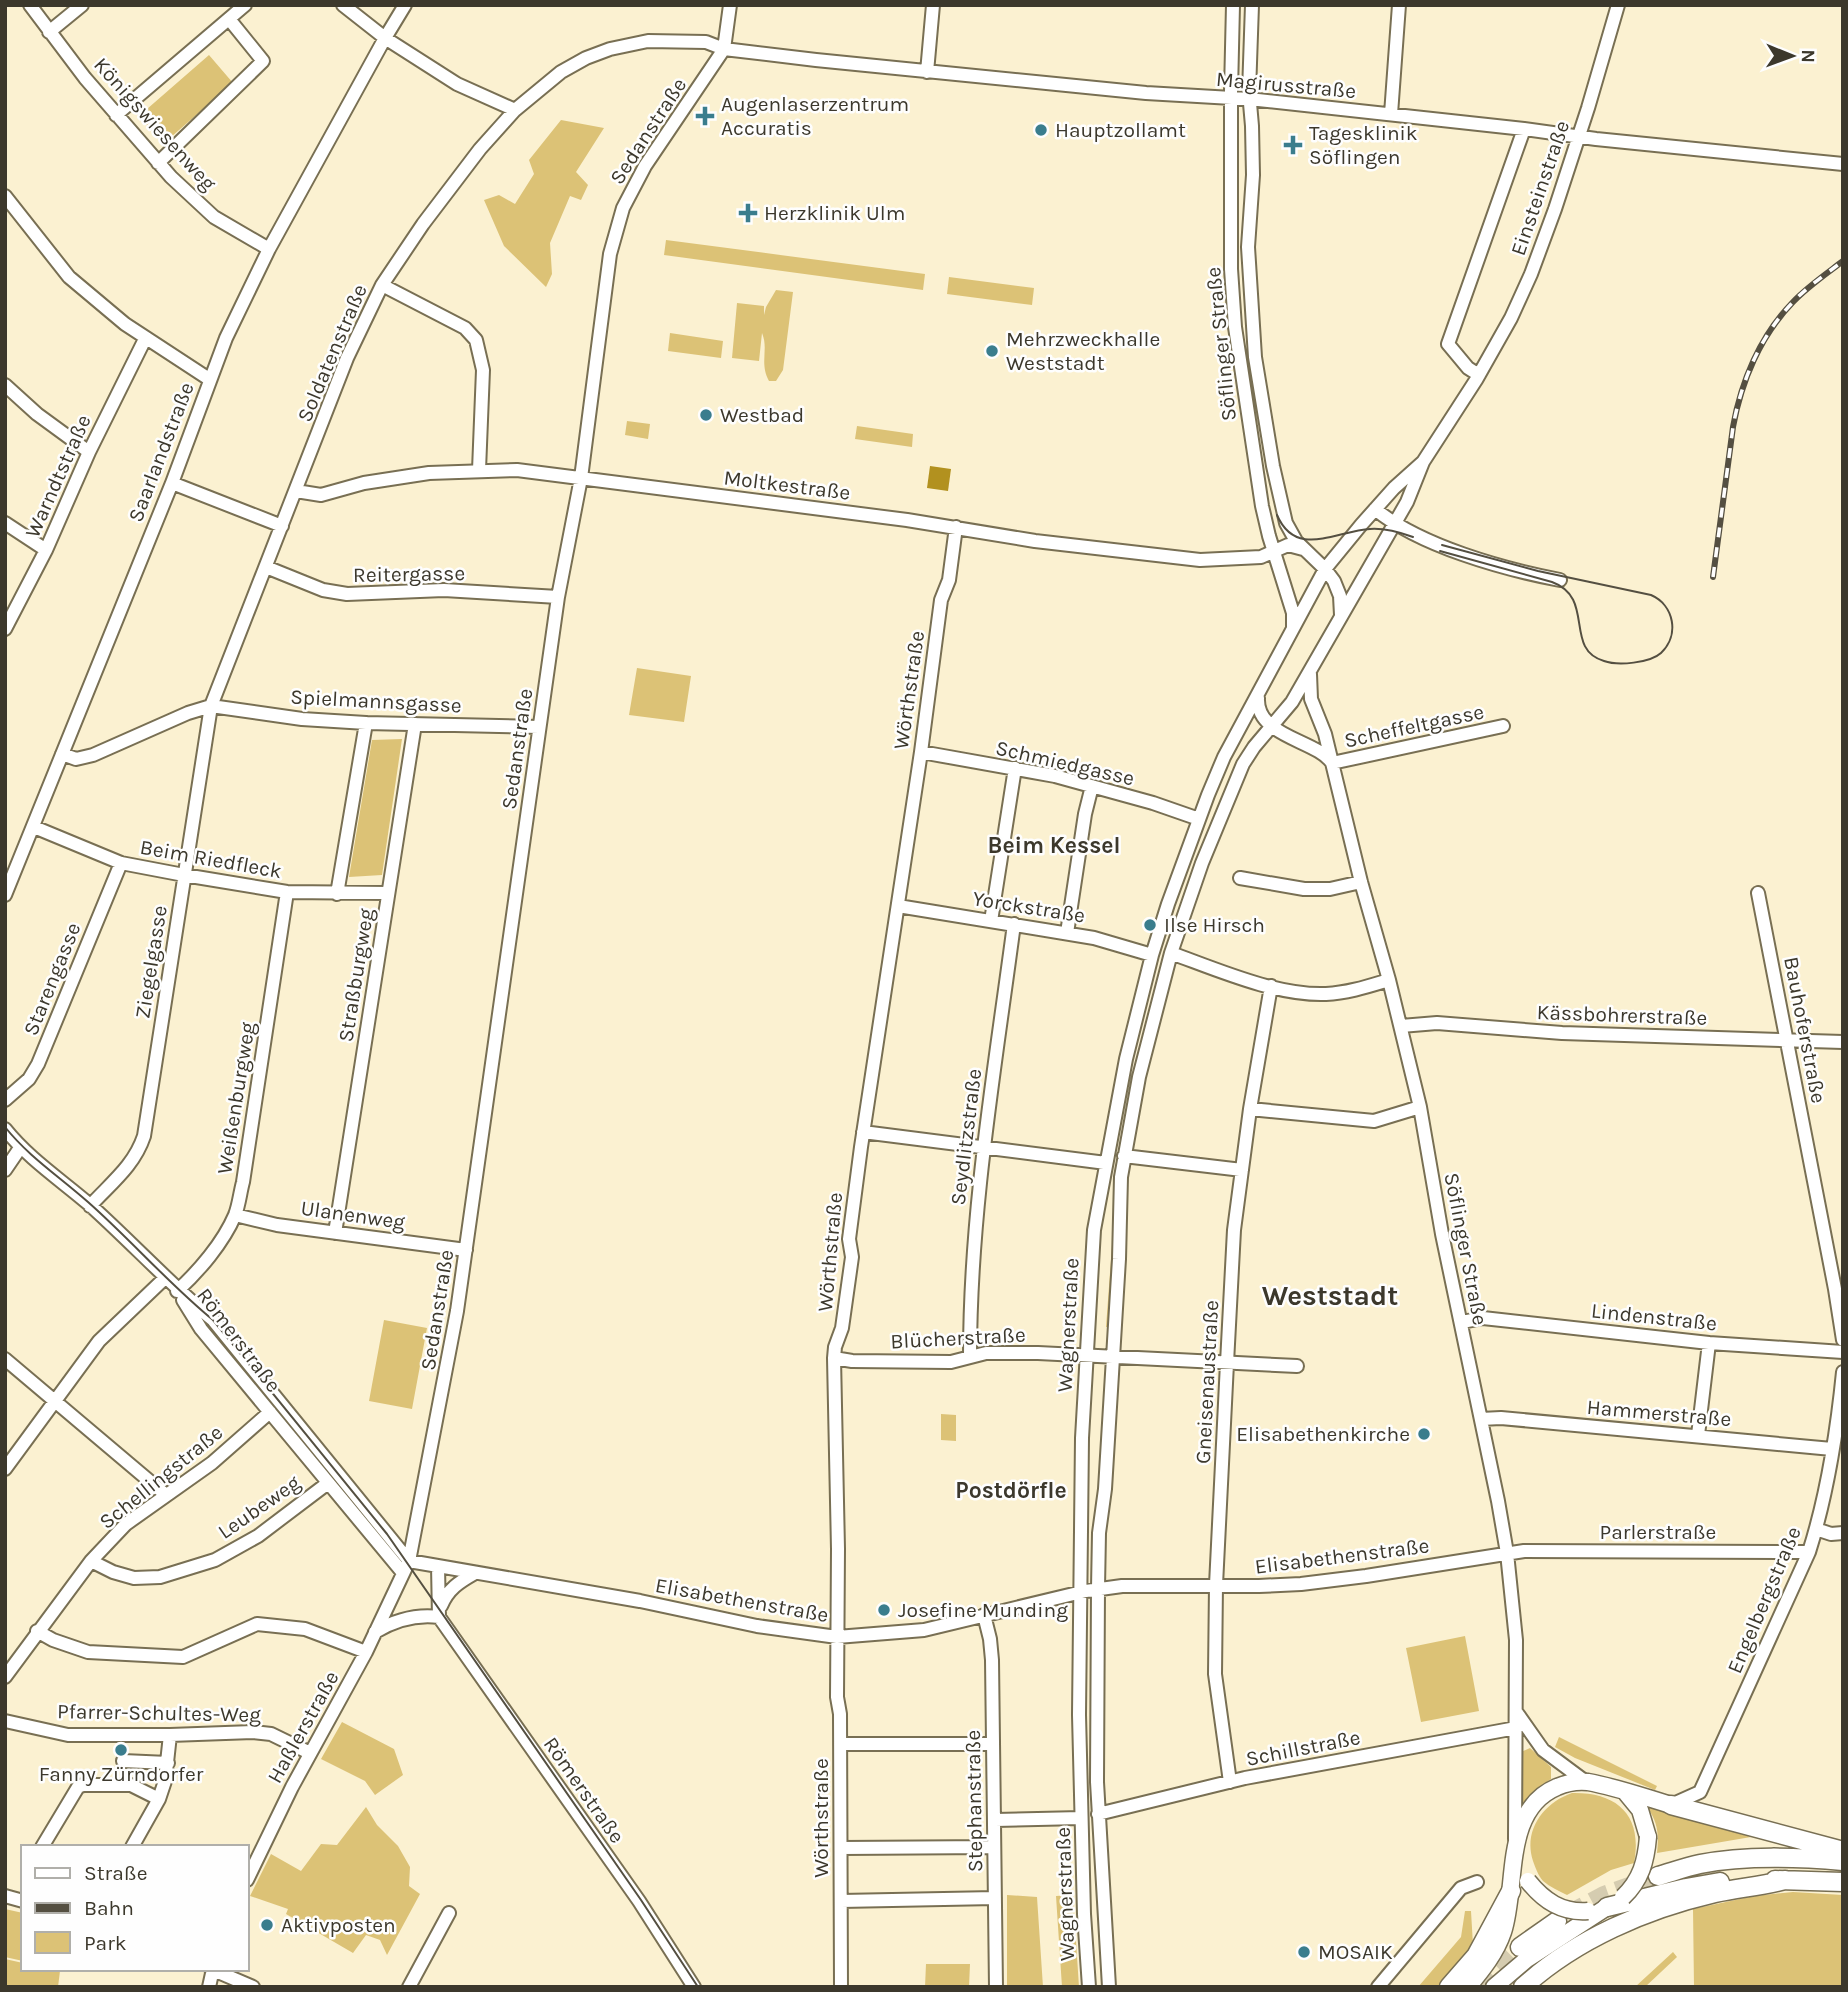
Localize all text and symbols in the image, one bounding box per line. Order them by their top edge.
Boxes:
north arrow [1757,21,1827,91]
text: N [1797,49,1819,63]
street label: Königswiesenweg [89,53,221,196]
street label: Magirusstraße [1215,67,1357,103]
street label: Sedanstraße [605,73,691,189]
place label: Augenlaserzentrum Accuratis [721,92,909,140]
marker: Augenlaserzentrum Accuratis [695,106,715,126]
street label: Einsteinstraße [1506,117,1574,259]
place label: Hauptzollamt [1055,118,1186,142]
place label: Tagesklinik Söflingen [1309,121,1418,169]
marker: Hauptzollamt [1033,122,1049,138]
marker: Tagesklinik Söflingen [1283,135,1303,155]
place label: Herzklinik Ulm [764,201,905,225]
marker: Herzklinik Ulm [738,203,758,223]
street label: Söflinger Straße [1201,266,1241,422]
street label: Soldatenstraße [292,281,372,425]
place label: Mehrzweckhalle Weststadt [1006,327,1160,375]
marker: Mehrzweckhalle Weststadt [984,343,1000,359]
street label: Saarlandstraße [123,379,199,525]
place label: Westbad [720,403,804,427]
marker: Westbad [698,407,714,423]
street label: Warndtstraße [20,411,96,541]
street label: Moltkestraße [722,465,852,505]
street label: Reitergasse [353,561,465,587]
street label: Wörthstraße [889,629,929,751]
street label: Spielmannsgasse [290,685,462,717]
street label: Sedanstraße [497,687,537,811]
street label: Scheffeltgasse [1342,699,1486,753]
street label: Schmiedgasse [993,735,1137,791]
district label: Beim Kessel [988,832,1120,859]
street label: Beim Riedfleck [138,835,284,883]
street label: Yorckstraße [971,886,1087,928]
street label: Ziegelgasse [130,904,172,1020]
street label: Straßburgweg [334,906,378,1043]
place label: Ilse Hirsch [1164,913,1265,937]
marker: Ilse Hirsch [1142,917,1158,933]
street label: Starengasse [18,919,86,1039]
street label: Bauhoferstraße [1779,955,1831,1105]
street label: Kässbohrerstraße [1536,1000,1708,1030]
street label: Weißenburgweg [212,1020,260,1176]
street label: Seydlitzstraße [946,1067,986,1207]
street label: Söflinger Straße [1439,1171,1493,1327]
street label: Wörthstraße [813,1191,847,1313]
street label: Ulanenweg [299,1196,407,1234]
street label: Sedanstraße [416,1248,458,1372]
street label: Wagnerstraße [1053,1257,1083,1393]
district label: Weststadt [1262,1279,1398,1312]
street label: Römerstraße [192,1283,286,1397]
street label: Lindenstraße [1590,1298,1718,1336]
street label: Gneisenaustraße [1191,1300,1223,1464]
street label: Blücherstraße [890,1322,1026,1354]
street label: Hammerstraße [1586,1395,1732,1431]
street label: Schellingstraße [95,1420,227,1534]
place label: Elisabethenkirche [1236,1422,1410,1446]
marker: Elisabethenkirche [1416,1426,1432,1442]
street label: Leubeweg [213,1470,305,1544]
district label: Postdörfle [955,1477,1067,1504]
street label: Parlerstraße [1600,1520,1716,1544]
street label: Engelbergstraße [1722,1523,1806,1677]
street label: Elisabethenstraße [1253,1533,1431,1579]
street label: Elisabethenstraße [653,1573,831,1627]
place label: Josefine Munding [898,1598,1068,1622]
marker: Josefine Munding [876,1602,892,1618]
street label: Haßlerstraße [262,1667,344,1787]
street label: Pfarrer-Schultes-Weg [57,1699,261,1727]
street label: Schillstraße [1244,1725,1362,1771]
street label: Stephanstraße [961,1730,987,1872]
street label: Römerstraße [539,1732,629,1848]
marker: Fanny Zürndorfer [113,1742,129,1758]
street label: Wörthstraße [809,1758,833,1878]
place label: Fanny Zürndorfer [39,1762,204,1786]
street label: Wagnerstraße [1051,1826,1079,1962]
legend [21,1845,248,1971]
text: Straße [84,1861,147,1885]
text: Bahn [84,1896,134,1920]
place label: Aktivposten [281,1913,396,1937]
marker: Aktivposten [259,1917,275,1933]
text: Park [84,1931,127,1955]
place label: MOSAIK [1318,1940,1393,1964]
marker: MOSAIK [1296,1944,1312,1960]

